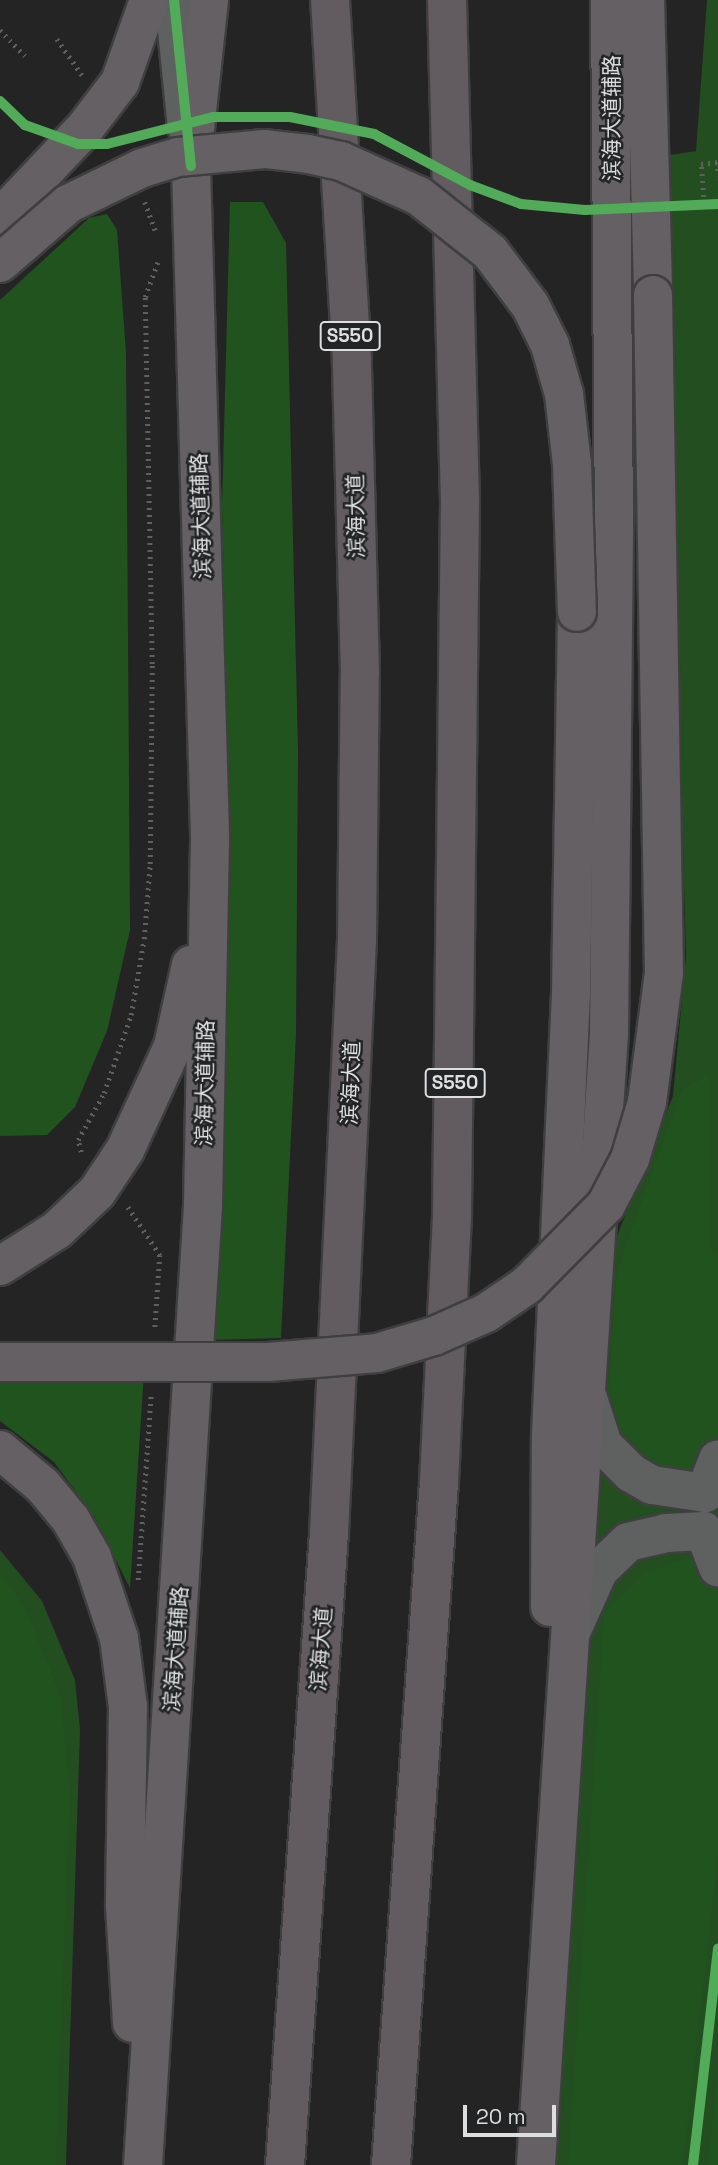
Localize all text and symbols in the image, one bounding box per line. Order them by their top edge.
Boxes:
street label: 滨海大道辅路 [599,55,625,181]
road number: S550 [318,320,382,352]
street label: 滨海大道辅路 [186,453,216,579]
street label: 滨海大道 [343,474,369,558]
street label: 滨海大道辅路 [191,1020,219,1146]
street label: 滨海大道 [337,1041,365,1125]
road number: S550 [424,1068,486,1098]
street label: 滨海大道辅路 [159,1585,193,1713]
street label: 滨海大道 [306,1606,336,1692]
scale bar [466,2092,559,2136]
text: 20 m [476,2103,526,2130]

